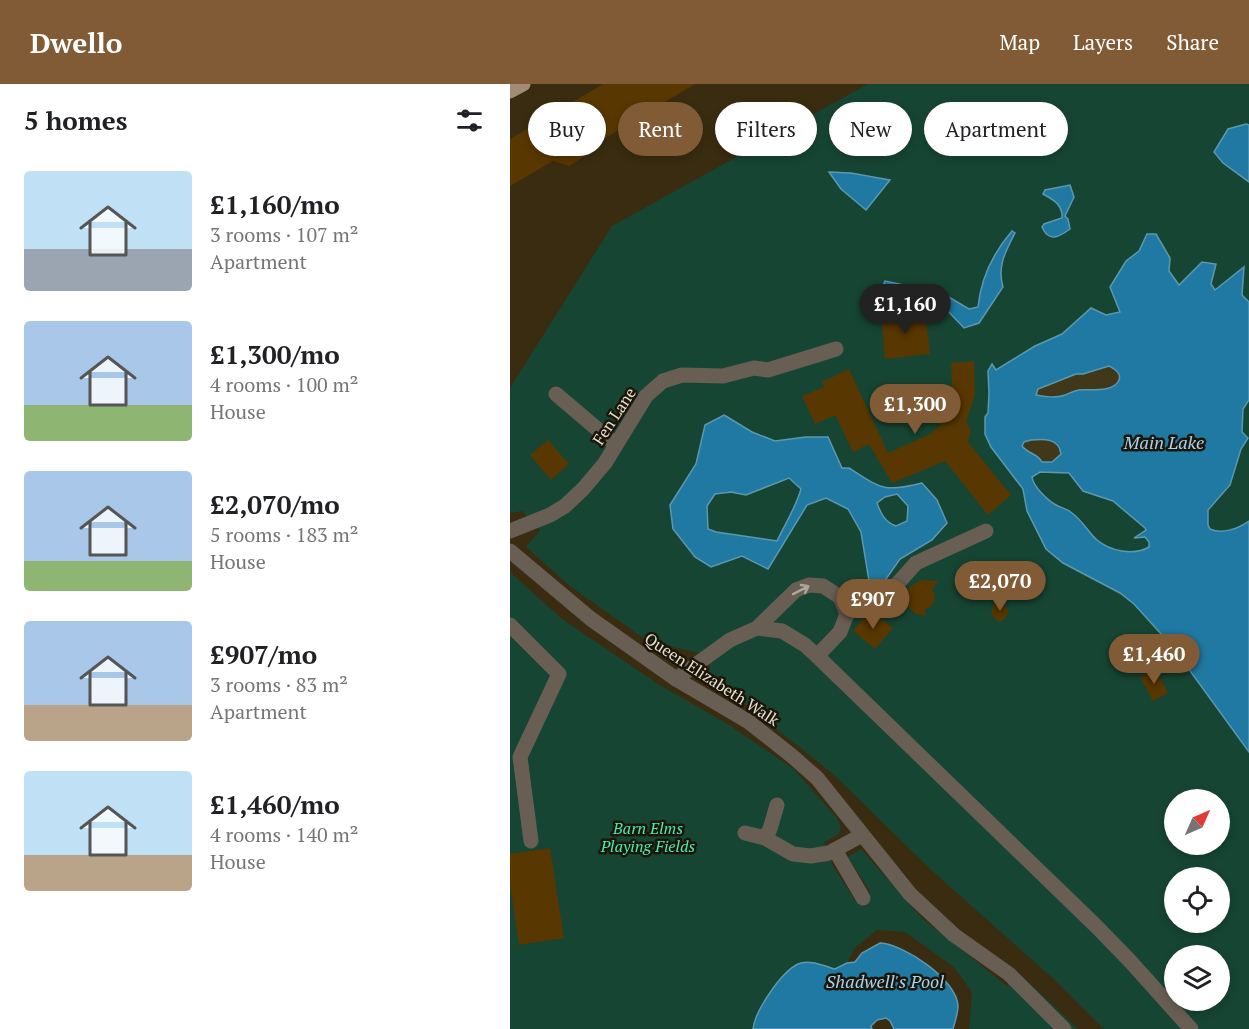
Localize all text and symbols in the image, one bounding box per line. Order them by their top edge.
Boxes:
text: Dwello [30,24,122,61]
text: Map [999,28,1040,56]
text: Layers [1073,28,1133,56]
text: Share [1166,28,1219,56]
chip: Buy [528,102,606,156]
chip: Rent [618,102,703,156]
chip: Filters [715,102,817,156]
chip: New [829,102,912,156]
chip: Apartment [924,102,1068,156]
text: 5 homes [24,103,128,137]
icon: filters [453,104,486,137]
text: £1,160/mo [210,187,340,221]
icon: home [72,195,144,267]
text: 3 rooms · 107 m² [210,221,358,248]
text: Apartment [210,248,307,275]
pin: £1,160 [856,284,954,335]
text: £1,160 [874,290,936,317]
text: £1,300/mo [210,337,340,371]
icon: home [72,345,144,417]
text: 4 rooms · 100 m² [210,371,358,398]
street label: Fen Lane [587,383,641,449]
pin: £1,300 [866,384,964,435]
text: £1,300 [884,390,946,417]
text: House [210,398,266,425]
water label: Main Lake [1123,430,1204,454]
text: £2,070/mo [210,487,340,521]
icon: home [72,495,144,567]
text: 5 rooms · 183 m² [210,521,358,548]
text: House [210,548,266,575]
pin: £2,070 [951,561,1049,612]
text: £2,070 [969,567,1031,594]
pin: £907 [837,579,909,630]
one-way arrow [792,584,809,596]
text: £907 [850,585,896,612]
street label: Queen Elizabeth Walk [640,627,784,731]
pin: £1,460 [1105,634,1203,685]
text: £907/mo [210,637,317,671]
text: £1,460 [1123,640,1185,667]
icon: home [72,645,144,717]
text: 3 rooms · 83 m² [210,671,348,698]
text: Apartment [210,698,307,725]
text: £1,460/mo [210,787,340,821]
north arrow [1164,789,1230,855]
map controls [1164,789,1230,1011]
icon: home [72,795,144,867]
park label: Barn Elms Playing Fields [600,817,696,857]
text: 4 rooms · 140 m² [210,821,358,848]
text: House [210,848,266,875]
button: locate [1164,867,1230,933]
button: layers [1164,945,1230,1011]
water label: Shadwell's Pool [826,969,944,993]

